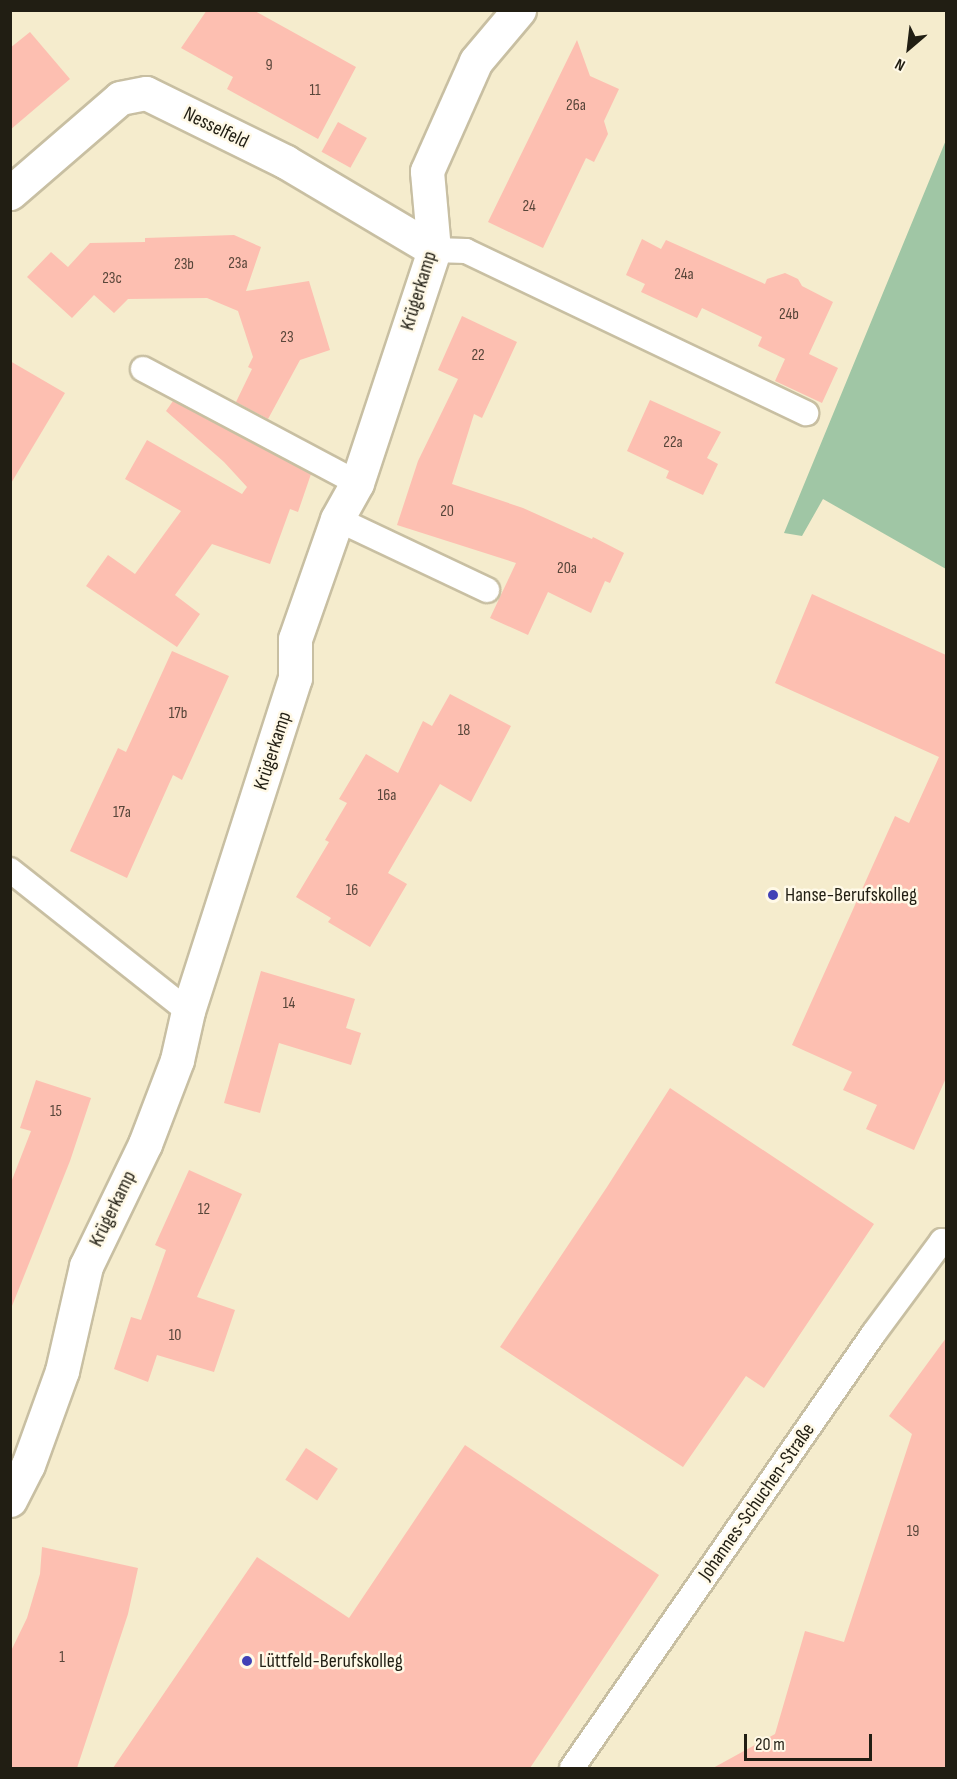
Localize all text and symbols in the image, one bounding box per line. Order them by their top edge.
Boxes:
north arrow [879,18,939,78]
text: N [892,54,909,75]
house number: 9 [265,56,273,76]
house number: 11 [309,81,321,101]
house number: 26a [566,96,586,116]
street label: Nesselfeld [179,102,253,154]
house number: 24 [522,197,536,217]
street label: Krügerkamp [396,249,442,333]
house number: 23a [228,254,248,274]
house number: 23b [174,255,194,275]
house number: 24a [674,265,694,285]
house number: 23c [102,269,122,289]
house number: 24b [779,305,799,325]
house number: 23 [280,328,294,348]
house number: 22 [471,346,485,366]
house number: 22a [663,433,683,453]
house number: 20 [440,502,454,522]
house number: 20a [557,559,577,579]
house number: 17b [169,704,187,724]
street label: Krügerkamp [249,709,297,793]
house number: 18 [458,721,470,741]
house number: 16a [378,786,396,806]
house number: 17a [113,803,131,823]
house number: 16 [346,881,358,901]
place label: Hanse-Berufskolleg [785,883,917,907]
marker: Hanse-Berufskolleg [766,888,780,902]
house number: 14 [283,994,295,1014]
house number: 15 [50,1102,62,1122]
street label: Krügerkamp [84,1167,142,1251]
house number: 12 [198,1200,210,1220]
house number: 10 [169,1326,181,1346]
street label: Johannes-Schuchen-Straße [694,1419,820,1585]
house number: 19 [907,1522,919,1542]
house number: 1 [59,1648,65,1668]
place label: Lüttfeld-Berufskolleg [259,1649,403,1673]
marker: Lüttfeld-Berufskolleg [240,1654,254,1668]
scale bar [747,1722,874,1760]
text: 20 m [755,1734,785,1755]

